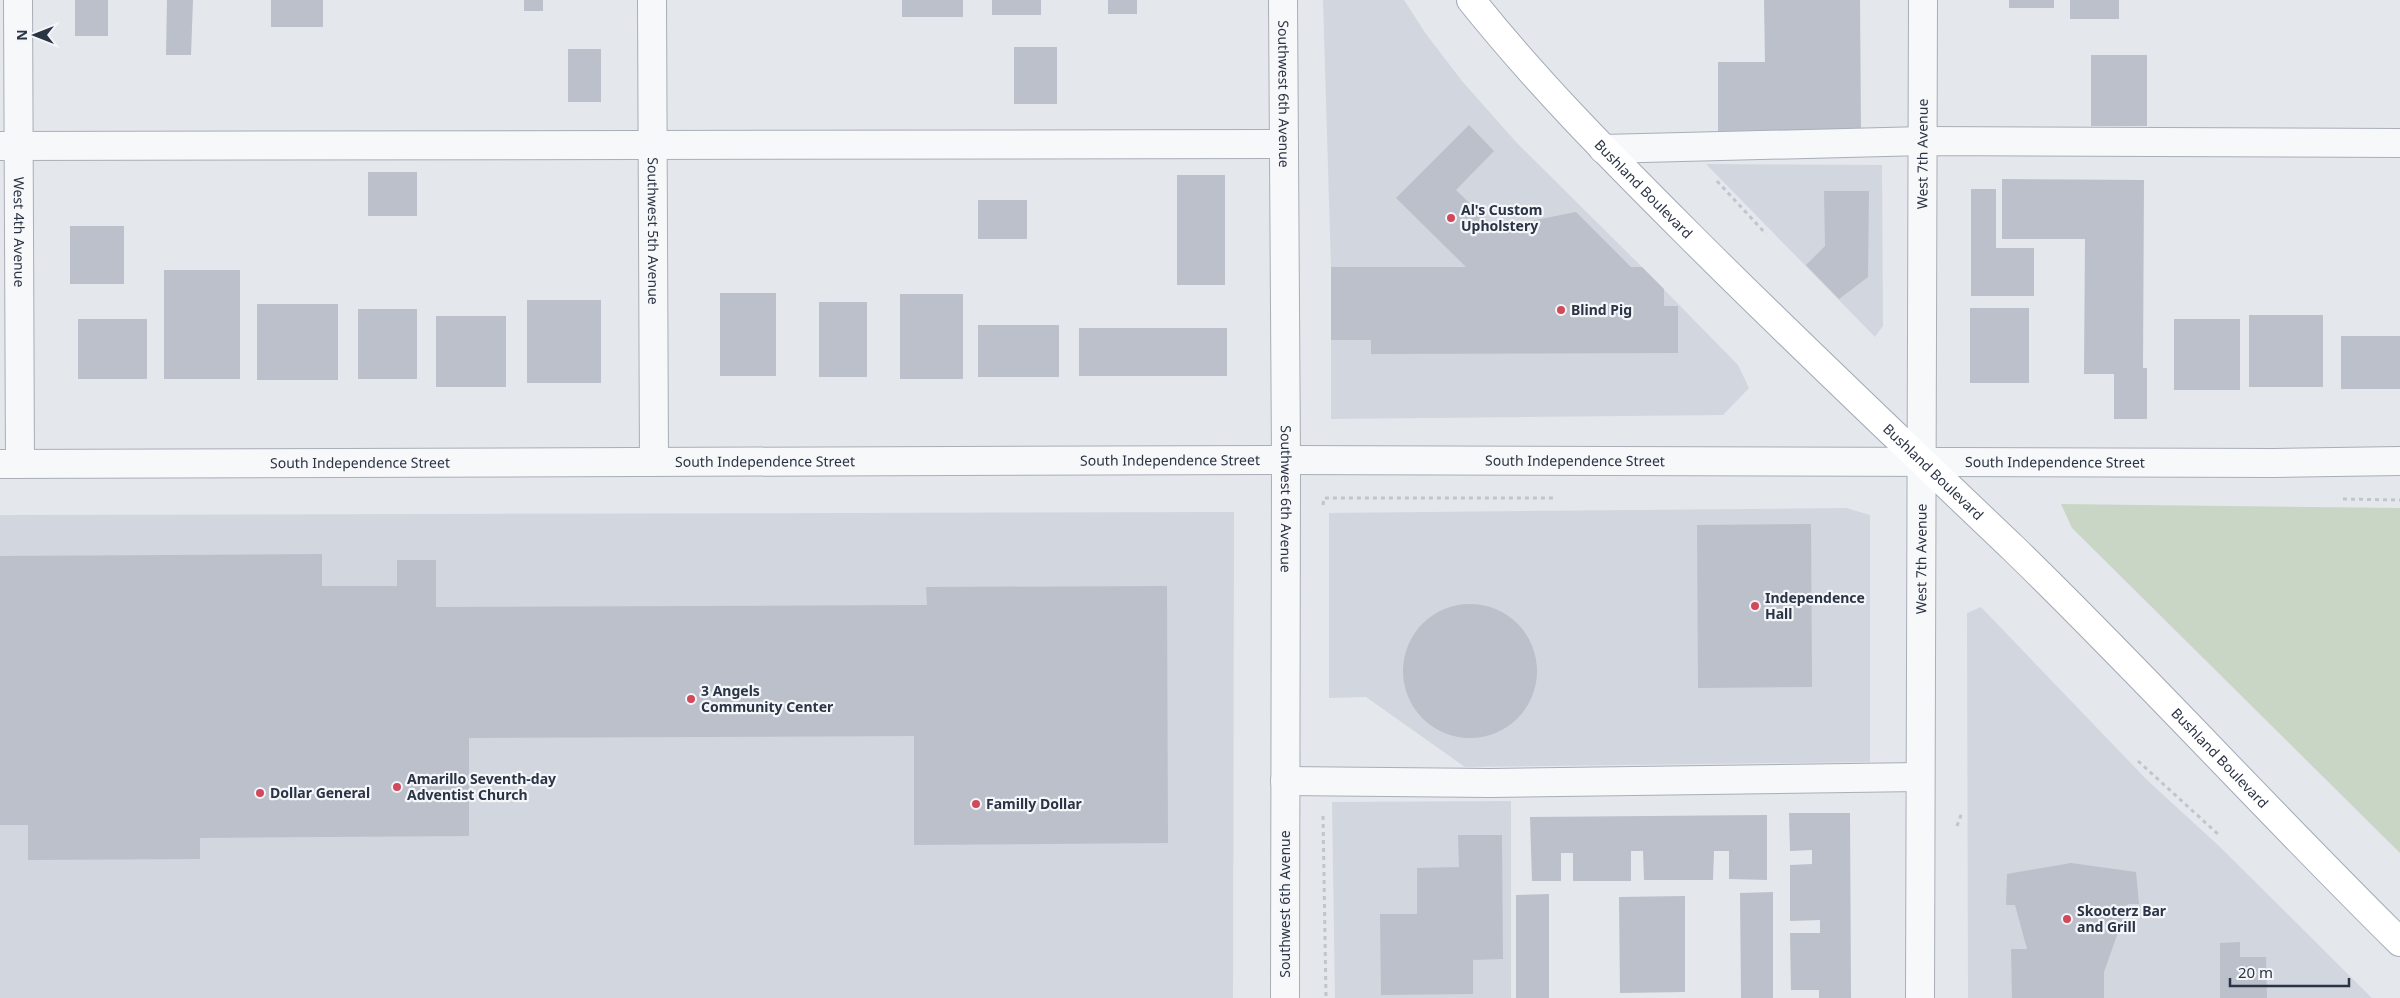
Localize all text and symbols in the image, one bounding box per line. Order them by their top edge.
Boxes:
north arrow [10,10,60,60]
street label: Southwest 6th Avenue [1274,20,1294,168]
text: N [12,29,31,41]
street label: West 7th Avenue [1912,99,1932,209]
street label: Bushland Boulevard [1591,135,1697,242]
street label: Southwest 5th Avenue [644,157,663,305]
street label: West 4th Avenue [10,177,29,287]
place label: Al's Custom Upholstery [1461,200,1542,235]
marker: Al's Custom Upholstery [1445,212,1457,224]
place label: Blind Pig [1571,300,1632,319]
marker: Blind Pig [1555,304,1567,316]
street label: Bushland Boulevard [1879,419,1988,524]
street label: Southwest 6th Avenue [1277,425,1296,573]
street label: South Independence Street [1080,450,1260,470]
street label: South Independence Street [675,451,855,471]
street label: South Independence Street [1485,451,1665,470]
street label: South Independence Street [1965,452,2145,472]
street label: South Independence Street [270,453,450,472]
street label: West 7th Avenue [1911,504,1930,614]
place label: Independence Hall [1765,588,1865,623]
marker: Independence Hall [1749,600,1761,612]
place label: 3 Angels Community Center [701,681,834,716]
marker: 3 Angels Community Center [685,693,697,705]
street label: Bushland Boulevard [2167,704,2273,812]
place label: Amarillo Seventh-day Adventist Church [407,769,556,804]
marker: Amarillo Seventh-day Adventist Church [391,781,403,793]
place label: Dollar General [270,783,370,802]
marker: Dollar General [254,787,266,799]
place label: Familly Dollar [986,794,1083,813]
marker: Familly Dollar [970,798,982,810]
street label: Southwest 6th Avenue [1275,830,1294,978]
place label: Skooterz Bar and Grill [2077,901,2167,936]
marker: Skooterz Bar and Grill [2061,913,2073,925]
scale bar [2230,956,2349,988]
text: 20 m [2238,962,2273,982]

